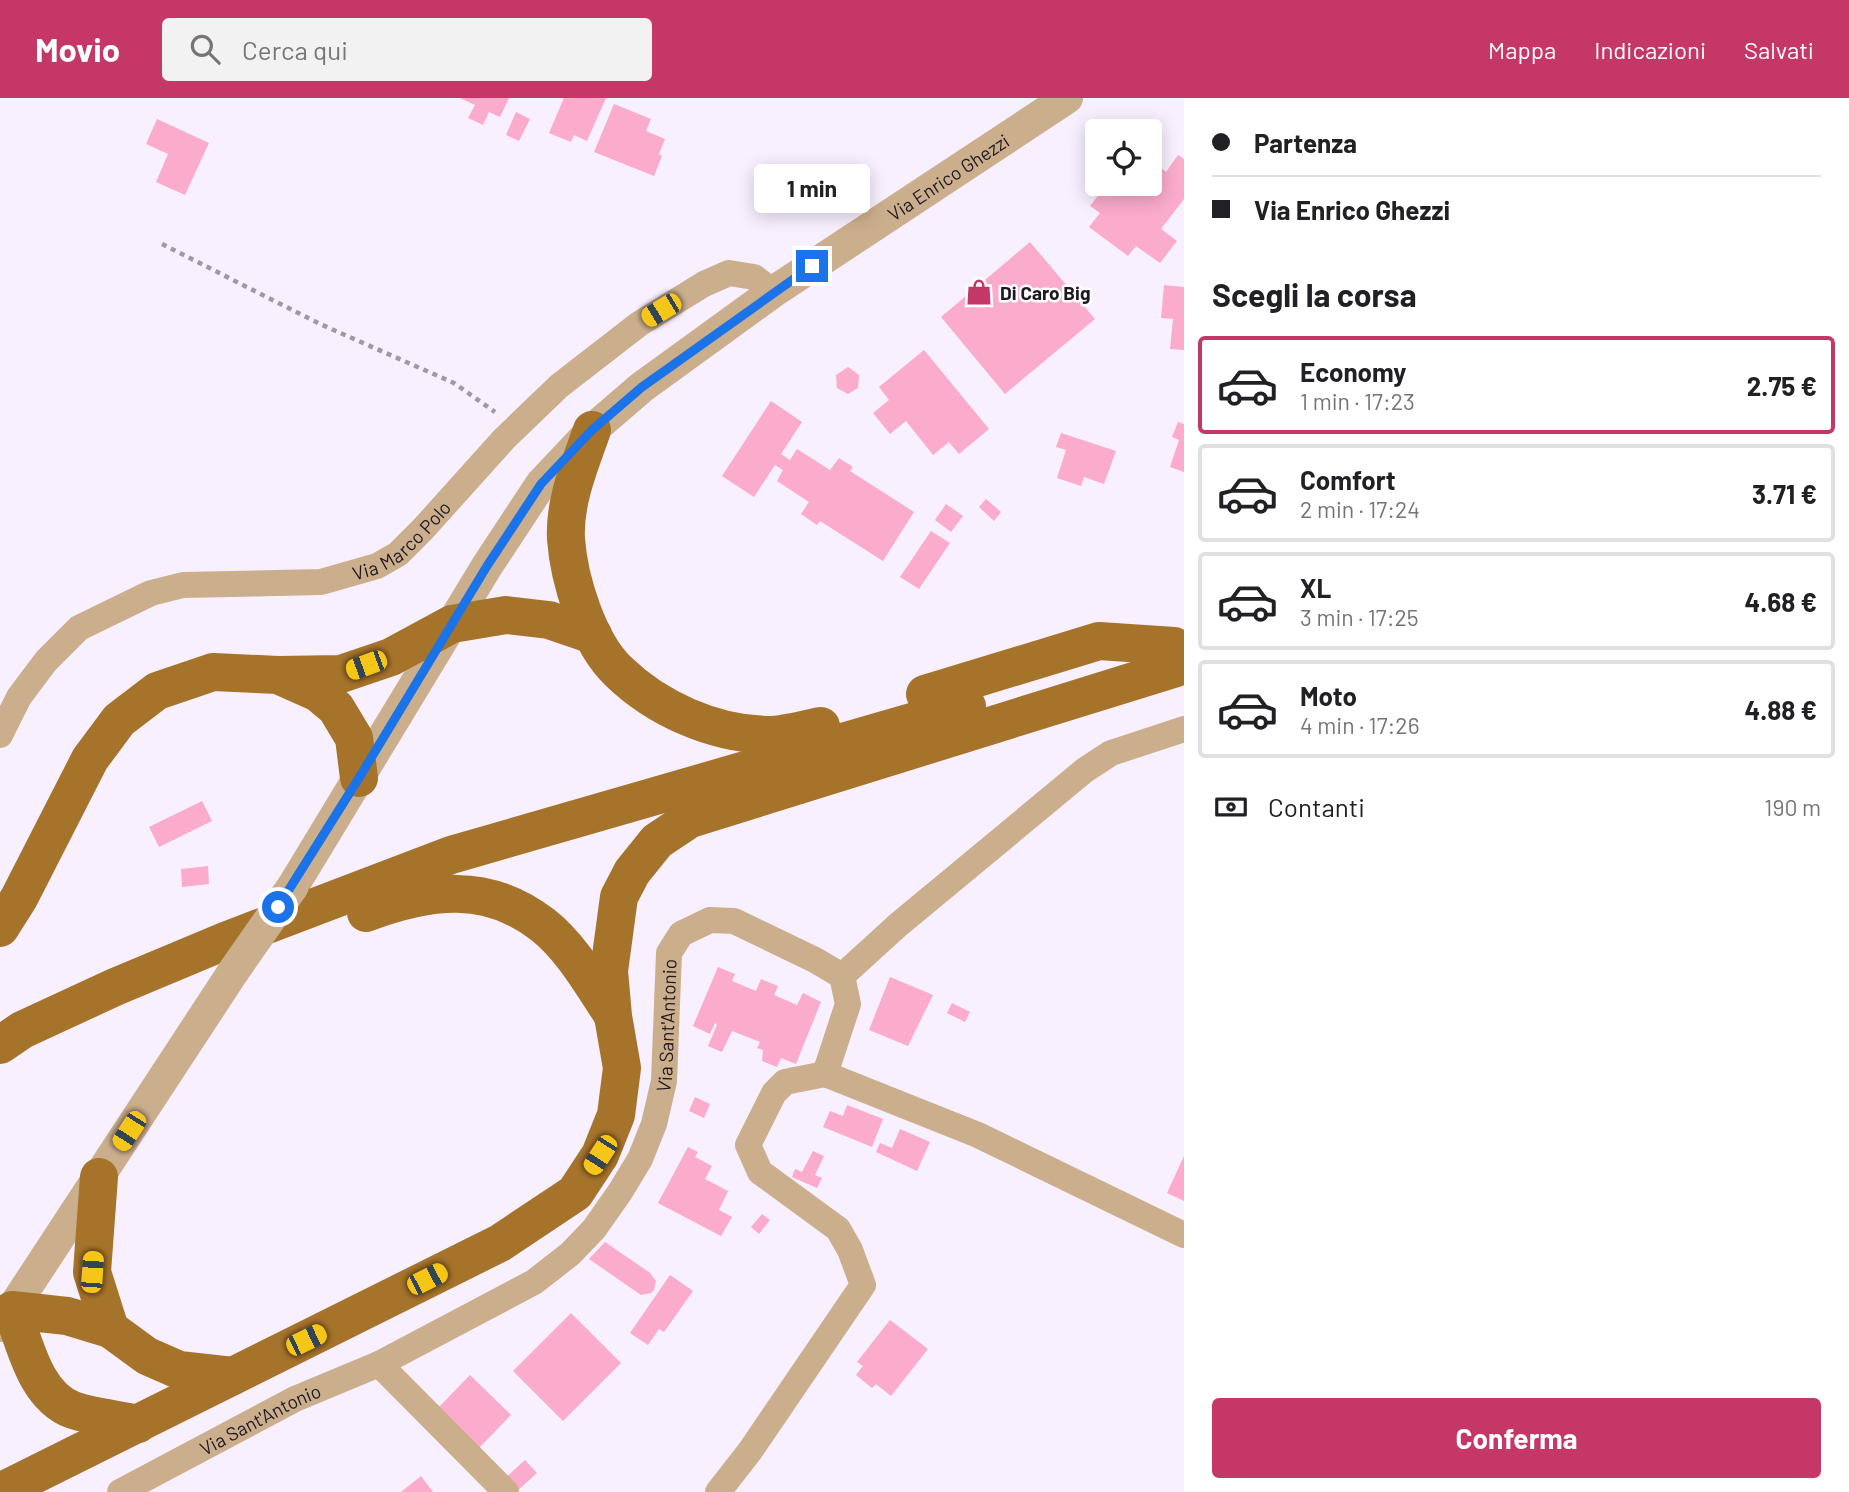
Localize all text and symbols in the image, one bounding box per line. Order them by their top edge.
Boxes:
search box [162,18,652,81]
text: Movio [35,29,120,69]
icon: search [186,30,224,68]
text: Cerca qui [242,34,348,65]
text: Mappa [1488,35,1556,64]
text: Indicazioni [1594,35,1706,64]
text: Salvati [1744,35,1814,64]
map controls [1085,119,1162,196]
button: locate [1085,119,1162,196]
text: Partenza [1254,127,1357,158]
street label: Via Enrico Ghezzi [883,128,1013,225]
callout: 1 min [754,164,870,214]
text: 1 min [787,174,837,202]
text: Via Enrico Ghezzi [1254,194,1450,225]
route end [796,250,828,282]
text: Scegli la corsa [1212,275,1417,313]
shop icon: Di Caro Big [964,277,994,307]
place label: Di Caro Big [1000,281,1091,304]
car [638,290,685,330]
icon: car [1216,354,1279,417]
text: Economy [1300,356,1406,387]
text: 2.75 € [1747,370,1817,401]
text: 1 min · 17:23 [1300,387,1415,415]
icon: car [1216,462,1279,525]
text: Comfort [1300,464,1396,495]
text: 3.71 € [1752,478,1817,509]
street label: Via Marco Polo [349,495,455,584]
text: 2 min · 17:24 [1300,495,1420,523]
icon: car [1216,570,1279,633]
text: XL [1300,572,1331,603]
text: 4.68 € [1745,586,1817,617]
text: 3 min · 17:25 [1300,603,1419,631]
car [343,648,390,682]
icon: car [1216,678,1279,741]
text: Moto [1300,680,1357,711]
text: 4.88 € [1744,694,1817,725]
text: 4 min · 17:26 [1300,711,1420,739]
icon: cash [1212,788,1250,826]
text: Contanti [1268,791,1365,822]
text: 190 m [1764,793,1821,821]
route start [262,891,294,923]
street label: Via Sant'Antonio [650,958,680,1094]
car [109,1108,150,1154]
car [580,1132,621,1178]
car [81,1250,104,1294]
car [404,1260,451,1298]
car [283,1321,330,1359]
street label: Via Sant'Antonio [195,1378,324,1459]
button: Conferma [1212,1398,1821,1478]

